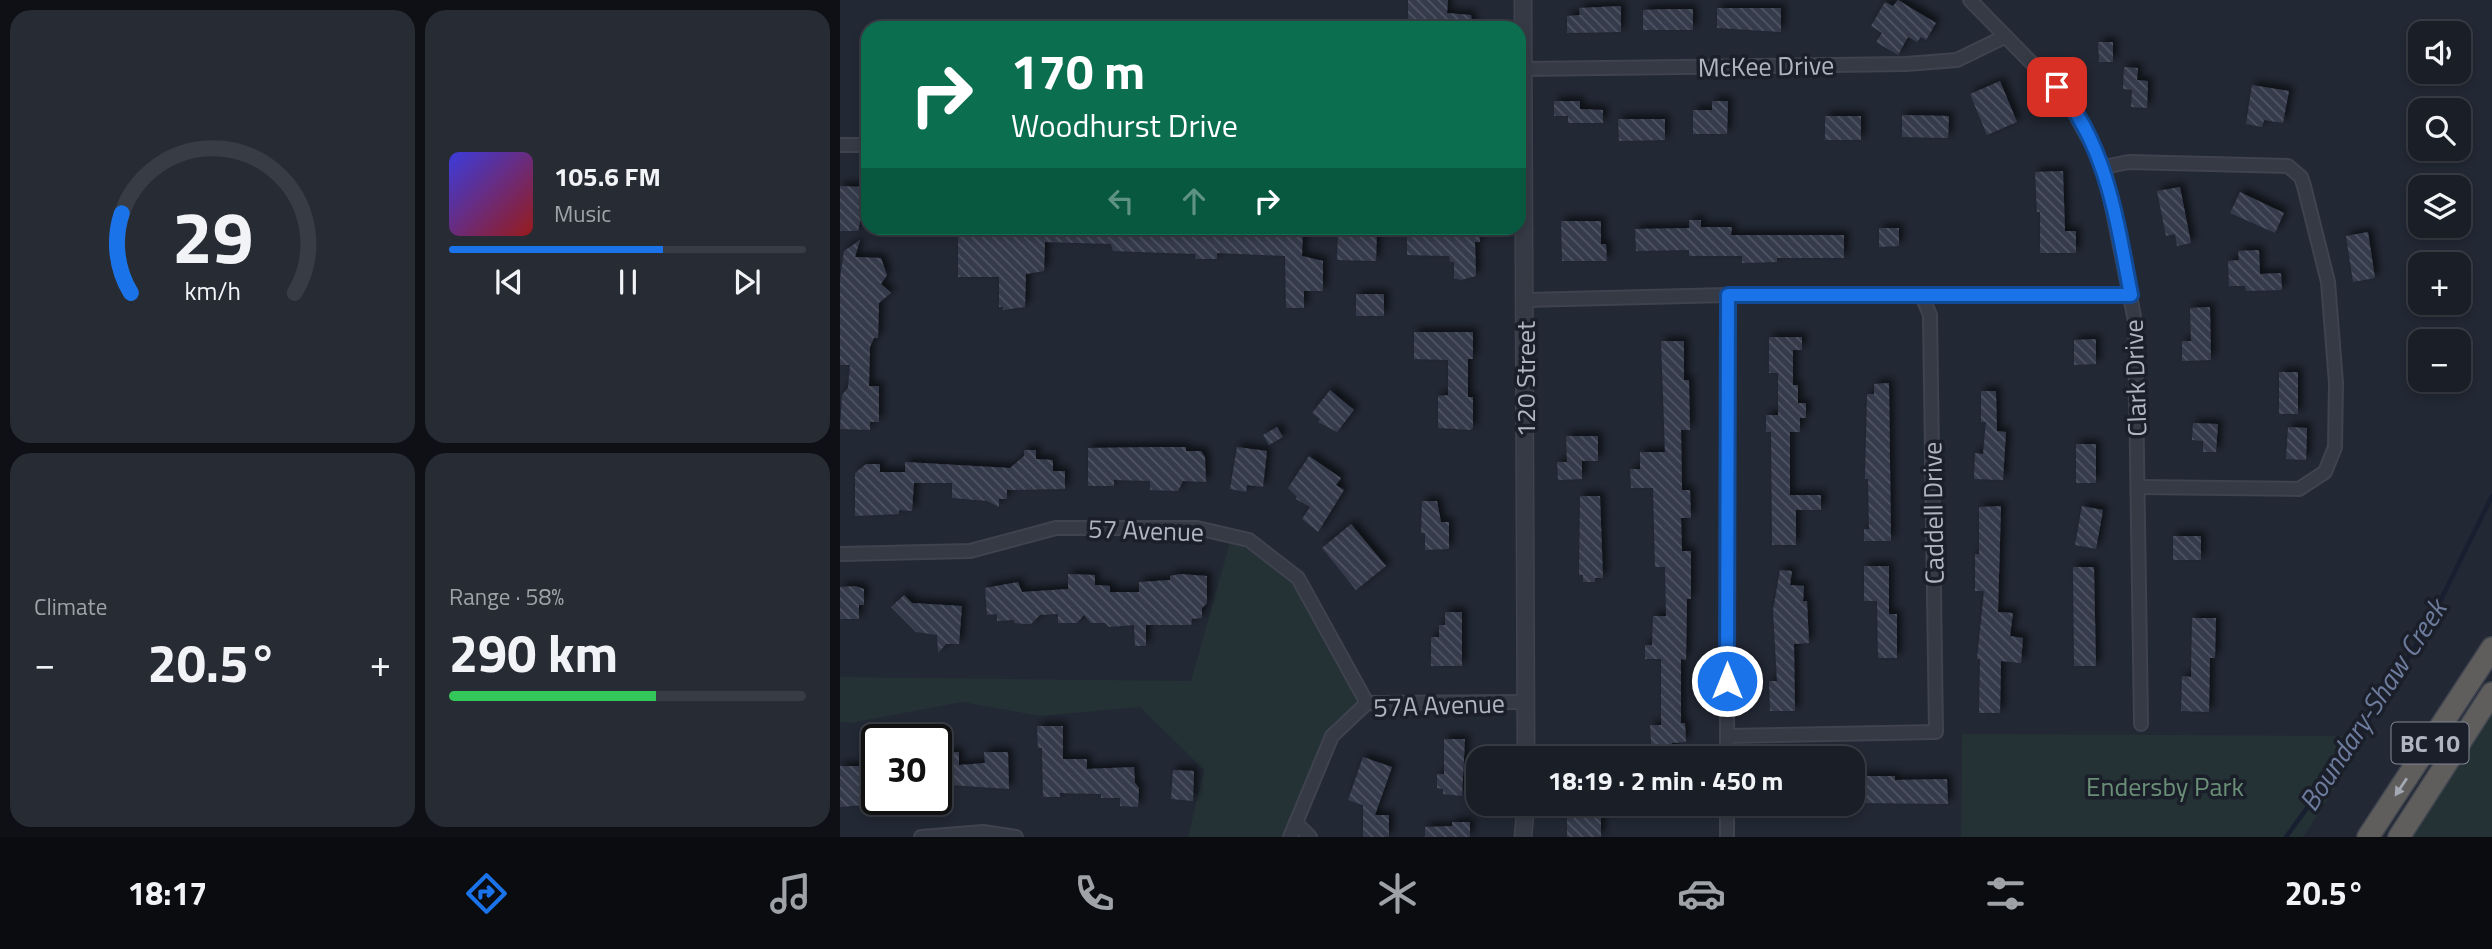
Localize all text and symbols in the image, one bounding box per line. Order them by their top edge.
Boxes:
map controls [2408,21,2471,392]
button: sound [2408,21,2471,84]
text: 170 m [1011,33,1145,108]
street label: McKee Drive [1698,45,1834,87]
icon: right [896,49,987,140]
pin [2027,57,2087,117]
icon: arrive [2038,68,2076,106]
button: search [2408,98,2471,161]
text: Woodhurst Drive [1011,101,1238,149]
text: 105.6 FM [554,157,661,196]
button: layers [2408,175,2471,238]
text: 29 [172,181,253,291]
icon: left [1102,182,1140,220]
icon: ahead [1175,182,1213,220]
icon: right [1248,182,1286,220]
text: Music [554,196,611,231]
button: + [2408,252,2471,315]
icon: previous [490,263,528,301]
icon: pause [609,263,647,301]
icon: next [728,263,766,301]
text: km/h [184,272,241,310]
street label: Clark Drive [2113,319,2157,437]
street label: 120 Street [1506,321,1545,437]
button: − [2408,329,2471,392]
street label: Caddell Drive [1912,441,1954,585]
street label: 57 Avenue [1087,508,1205,552]
text: Range · 58% [449,579,564,614]
water label: Boundary-Shaw Creek [2287,588,2459,819]
text: Climate [34,589,107,624]
text: 290 km [449,613,618,692]
text: 20.5° [148,623,277,702]
text: − [34,634,55,692]
text: + [370,634,391,692]
position arrow [1690,644,1764,718]
street label: 57A Avenue [1373,683,1505,727]
road number: BC 10 [2392,722,2468,764]
speed limit sign: 30 [861,724,952,815]
text: 18:19 · 2 min · 450 m [1548,761,1783,800]
park label: Endersby Park [2086,767,2244,806]
one-way arrow [2394,778,2408,796]
text: 18:17 [127,869,207,917]
icon: directions [462,869,511,918]
icon: music [766,869,815,918]
icon: phone [1070,869,1119,918]
icon: climate [1373,869,1422,918]
icon: car [1677,869,1726,918]
icon: filters [1981,869,2030,918]
text: 20.5° [2285,869,2365,917]

